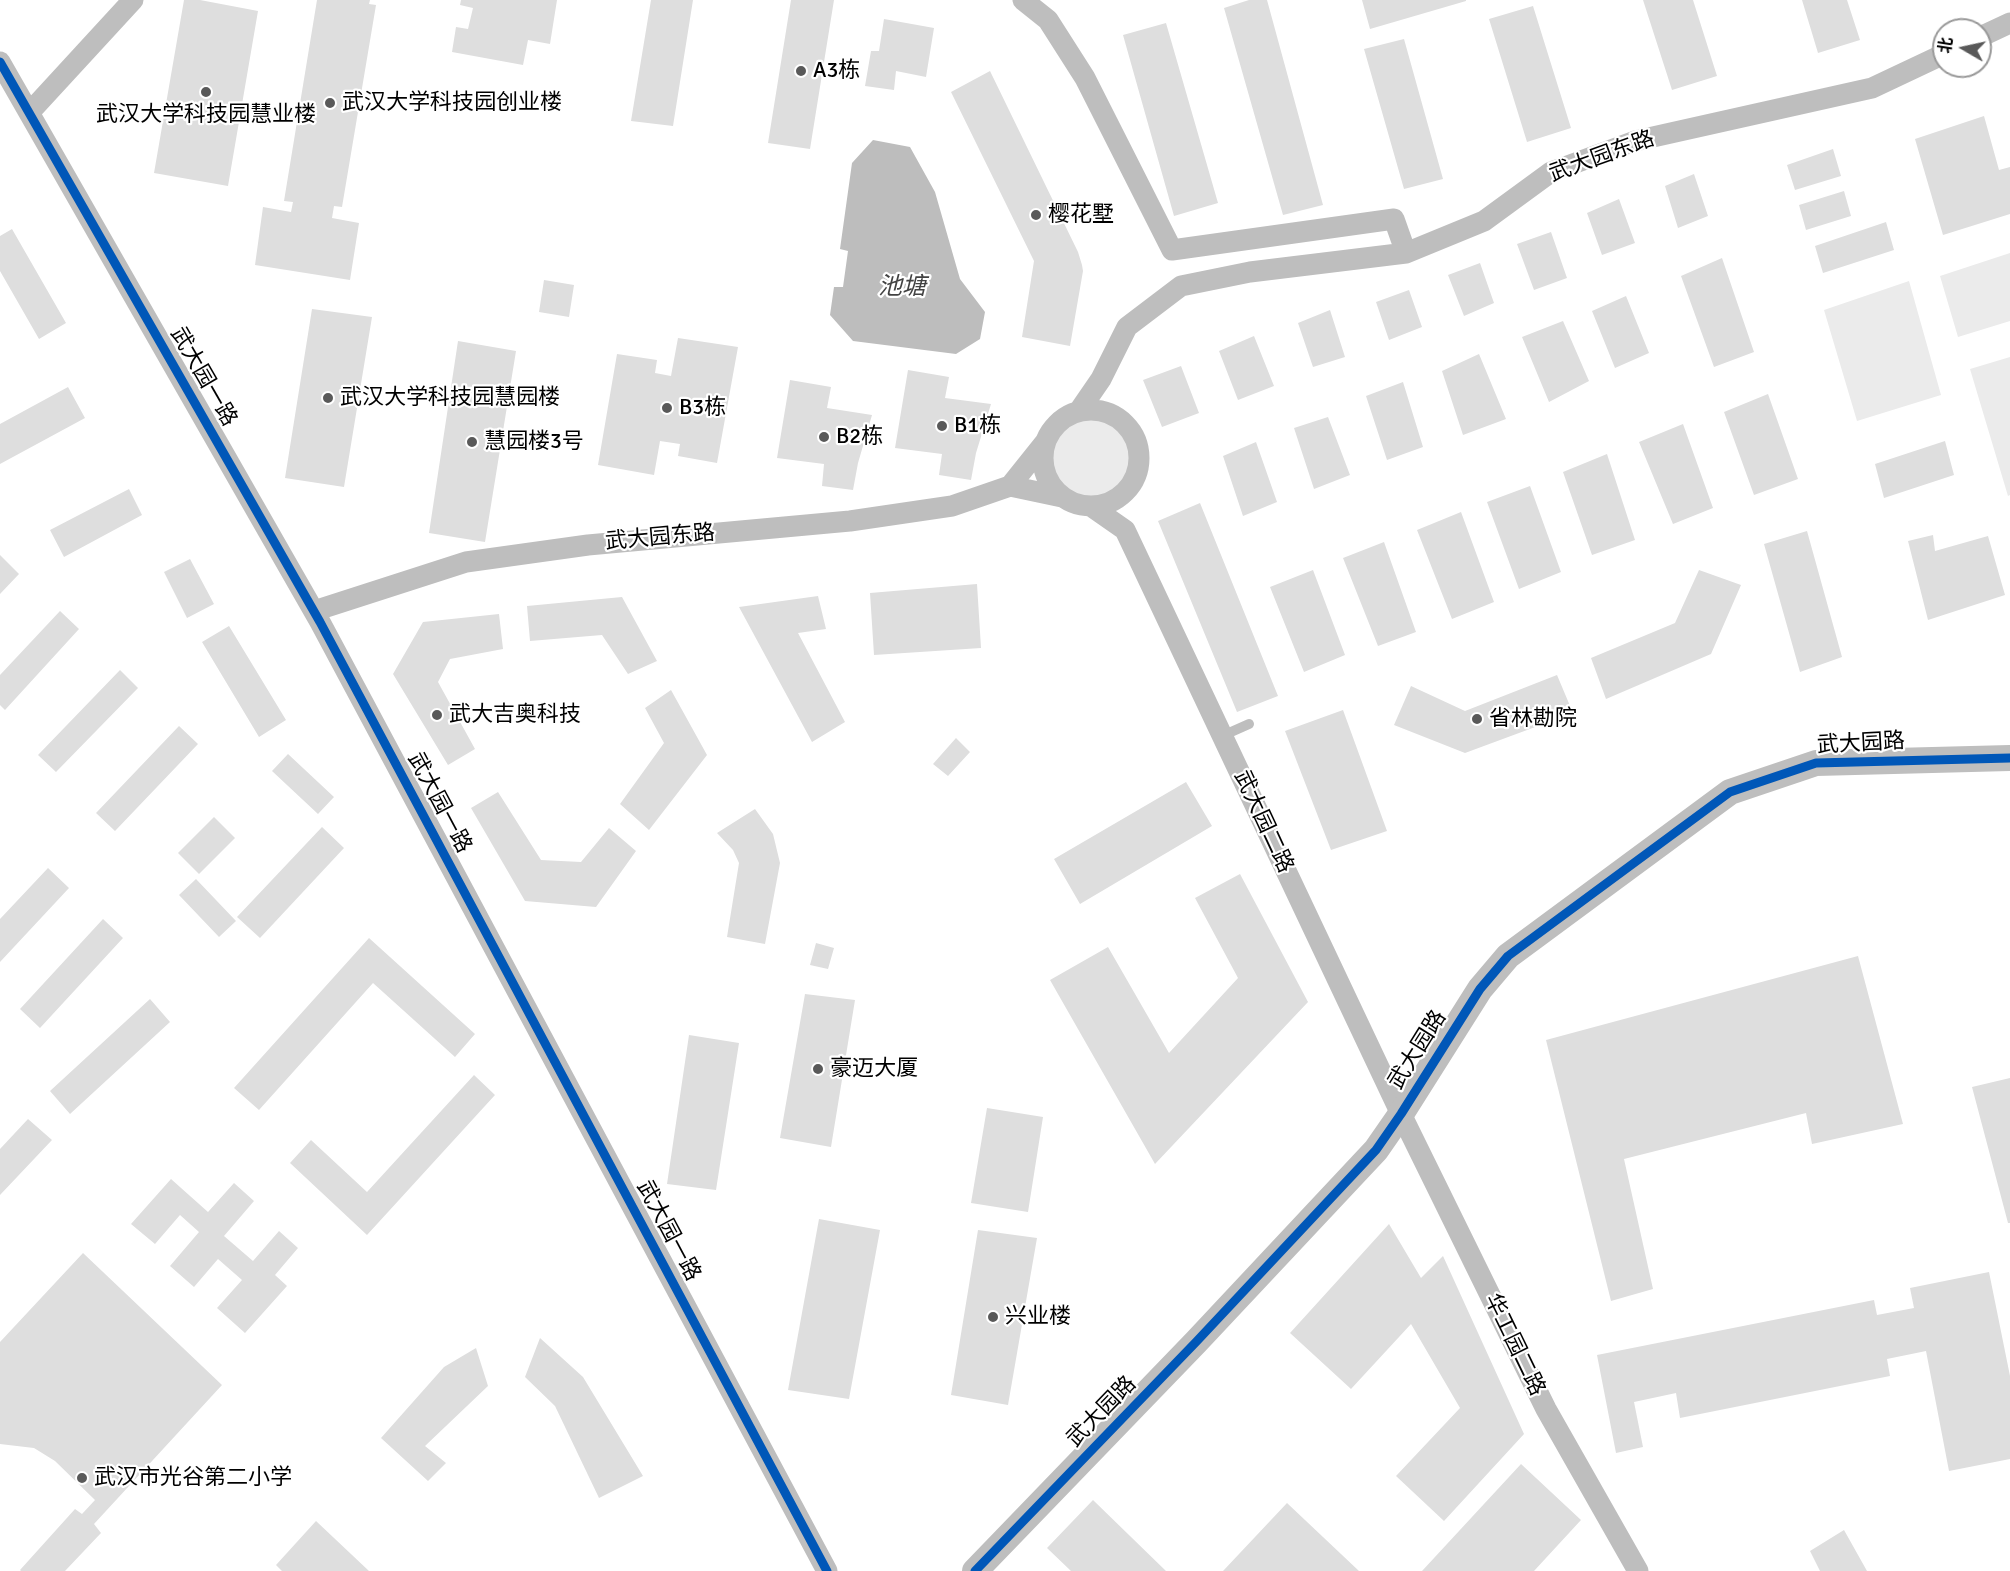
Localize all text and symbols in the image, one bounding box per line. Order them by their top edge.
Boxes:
north arrow [1932,18,1992,78]
text: 北 [1935,36,1957,55]
place label: A3栋 [813,58,860,84]
marker: A3栋 [794,64,808,78]
marker: 武汉大学科技园慧业楼 [199,85,213,99]
place label: 武汉大学科技园创业楼 [342,90,562,116]
marker: 武汉大学科技园创业楼 [323,96,337,110]
place label: 武汉大学科技园慧业楼 [96,102,316,128]
street label: 武大园东路 [1546,126,1658,188]
place label: 樱花墅 [1048,202,1114,228]
marker: 樱花墅 [1029,208,1043,222]
water label: 池塘 [878,274,926,302]
street label: 武大园一路 [164,323,242,431]
place label: 武汉大学科技园慧园楼 [340,385,560,411]
marker: 武汉大学科技园慧园楼 [321,391,335,405]
place label: B3栋 [679,395,726,421]
marker: B3栋 [660,401,674,415]
place label: B1栋 [954,413,1001,439]
marker: B1栋 [935,419,949,433]
place label: B2栋 [836,424,883,450]
place label: 慧园楼3号 [484,429,584,455]
marker: B2栋 [817,430,831,444]
marker: 慧园楼3号 [465,435,479,449]
street label: 武大园东路 [604,520,716,556]
place label: 武大吉奥科技 [449,702,581,728]
place label: 省林勘院 [1489,706,1577,732]
marker: 武大吉奥科技 [430,708,444,722]
marker: 省林勘院 [1470,712,1484,726]
street label: 武大园路 [1816,729,1906,759]
street label: 武大园一路 [402,748,476,858]
street label: 武大园二路 [1228,767,1298,877]
street label: 武大园路 [1383,1006,1453,1094]
place label: 豪迈大厦 [830,1056,918,1082]
marker: 豪迈大厦 [811,1062,825,1076]
street label: 武大园一路 [631,1176,705,1286]
street label: 华工园二路 [1478,1290,1550,1400]
place label: 兴业楼 [1005,1304,1071,1330]
marker: 兴业楼 [986,1310,1000,1324]
street label: 武大园路 [1062,1371,1142,1453]
place label: 武汉市光谷第二小学 [94,1465,292,1491]
marker: 武汉市光谷第二小学 [75,1471,89,1485]

